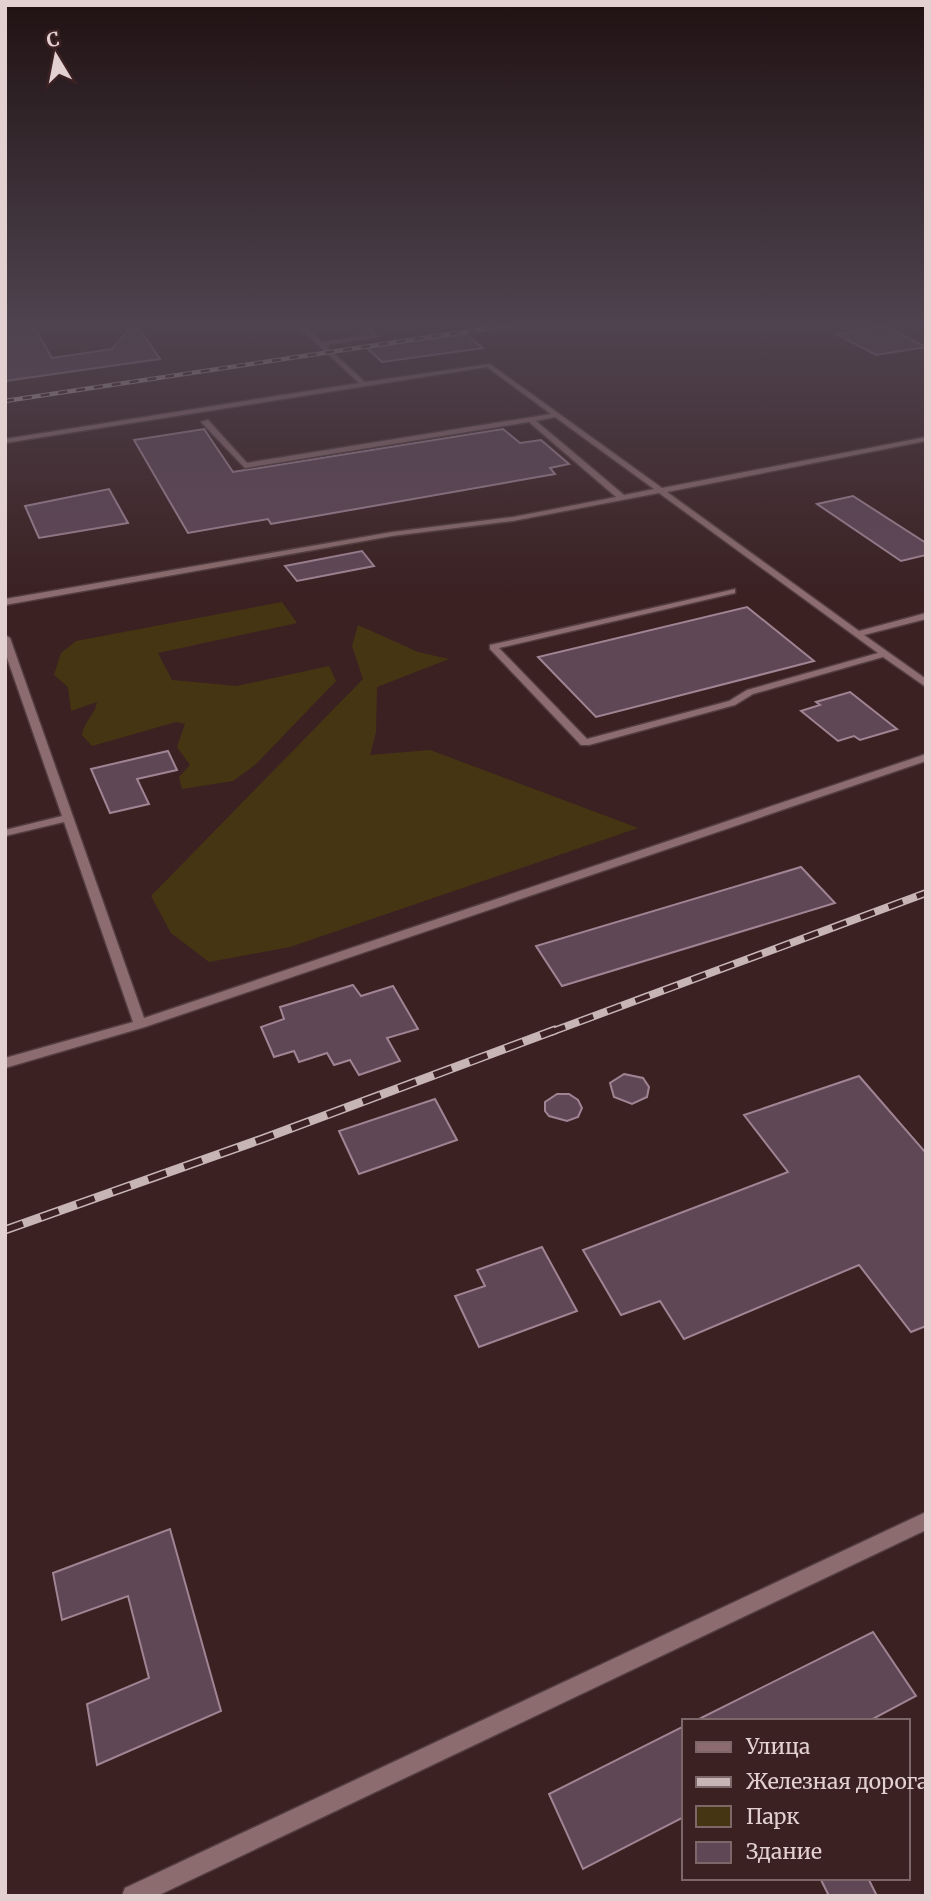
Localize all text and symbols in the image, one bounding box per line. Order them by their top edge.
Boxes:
north arrow [21,21,91,91]
text: С [45,26,61,52]
legend [682,1719,910,1880]
text: Улица [745,1733,810,1760]
text: Железная дорога [746,1768,928,1795]
text: Парк [746,1803,800,1830]
text: Здание [746,1838,822,1865]

